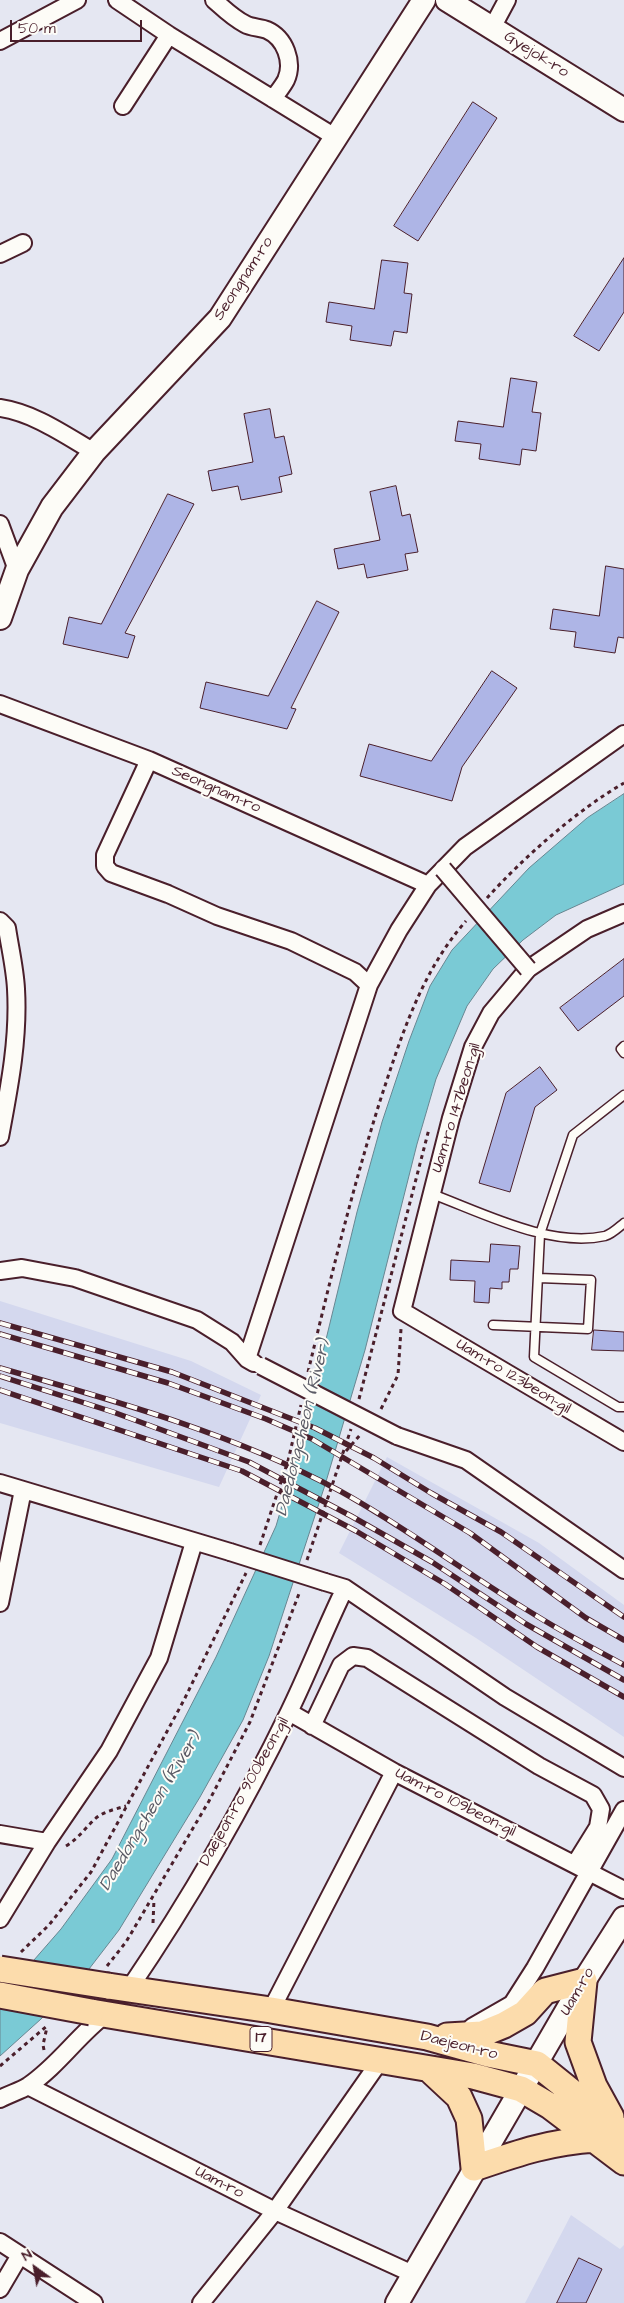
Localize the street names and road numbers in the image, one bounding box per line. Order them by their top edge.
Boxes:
street label: Gyejok-ro [500,28,572,82]
street label: Seongnam-ro [210,234,278,324]
street label: Seongnam-ro [168,762,264,818]
street label: Uam-ro 147beon-gil [428,1041,486,1175]
street label: Uam-ro 123beon-gil [452,1335,574,1419]
street label: Daejeon-ro 900beon-gil [196,1714,294,1870]
street label: Uam-ro 109beon-gil [391,1764,519,1842]
street label: Uam-ro [557,1965,599,2019]
road number: 17 [250,2026,272,2052]
street label: Daejeon-ro [419,2027,499,2065]
street label: Uam-ro [191,2163,247,2203]

